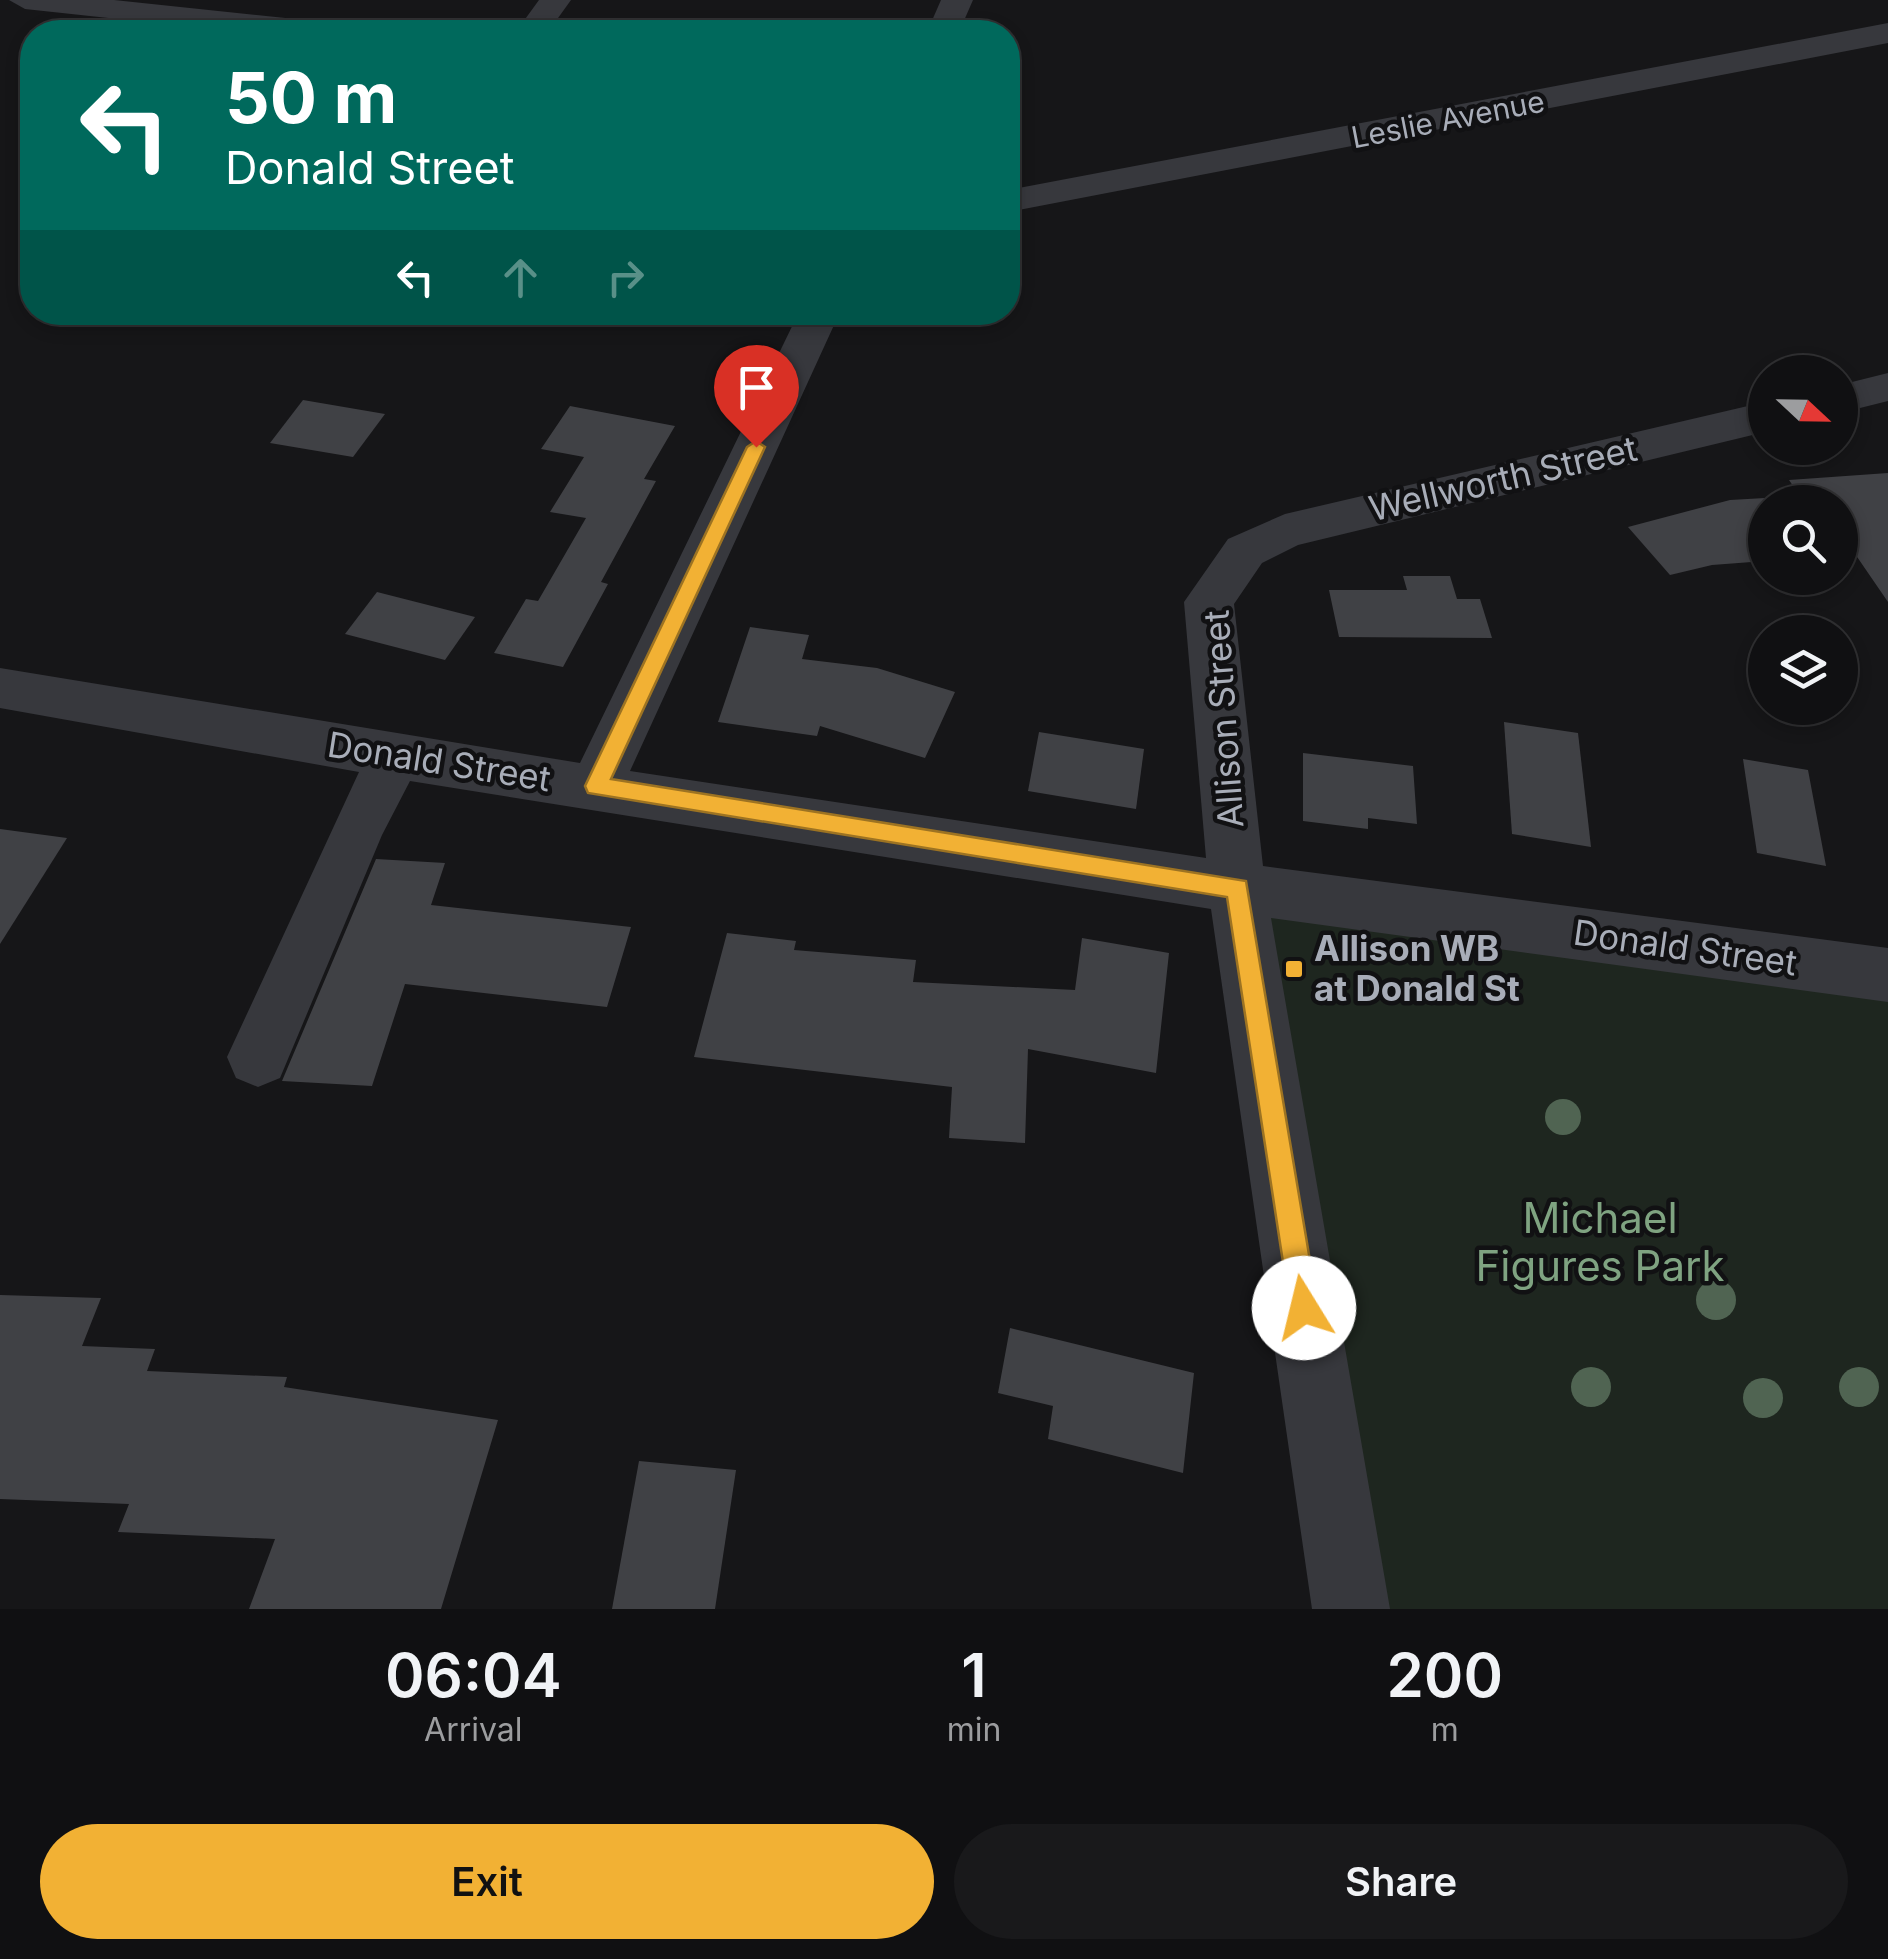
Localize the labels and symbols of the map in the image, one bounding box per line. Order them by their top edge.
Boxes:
street label: Leslie Avenue [1348,83,1548,155]
pin [714,345,799,448]
north arrow [1748,355,1858,465]
street label: Wellworth Street [1365,427,1641,529]
street label: Allison Street [1194,609,1252,829]
street label: Donald Street [325,723,554,799]
street label: Donald Street [1571,911,1800,983]
place label: Allison WB at Donald St [1314,927,1520,1009]
marker: Allison WB at Donald St [1283,958,1305,980]
park label: Michael Figures Park [1475,1192,1725,1291]
position arrow [1252,1256,1356,1360]

